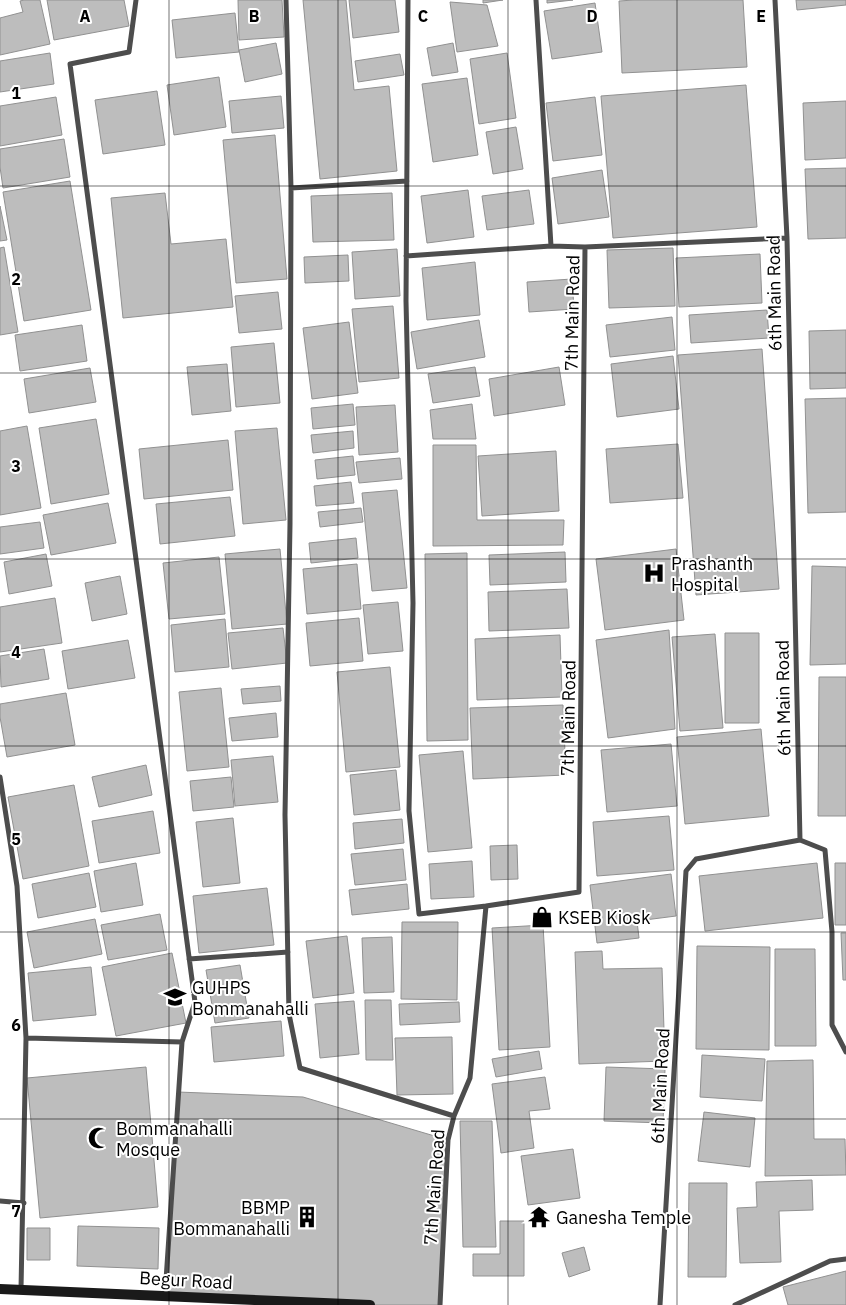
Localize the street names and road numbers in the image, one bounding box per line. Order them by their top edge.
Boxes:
street label: 6th Main Road [761,235,787,351]
street label: 7th Main Road [559,255,585,371]
street label: 6th Main Road [770,640,796,756]
street label: 7th Main Road [555,660,581,776]
street label: 6th Main Road [645,1027,675,1145]
street label: 7th Main Road [418,1128,450,1246]
street label: Begur Road [139,1266,233,1294]

